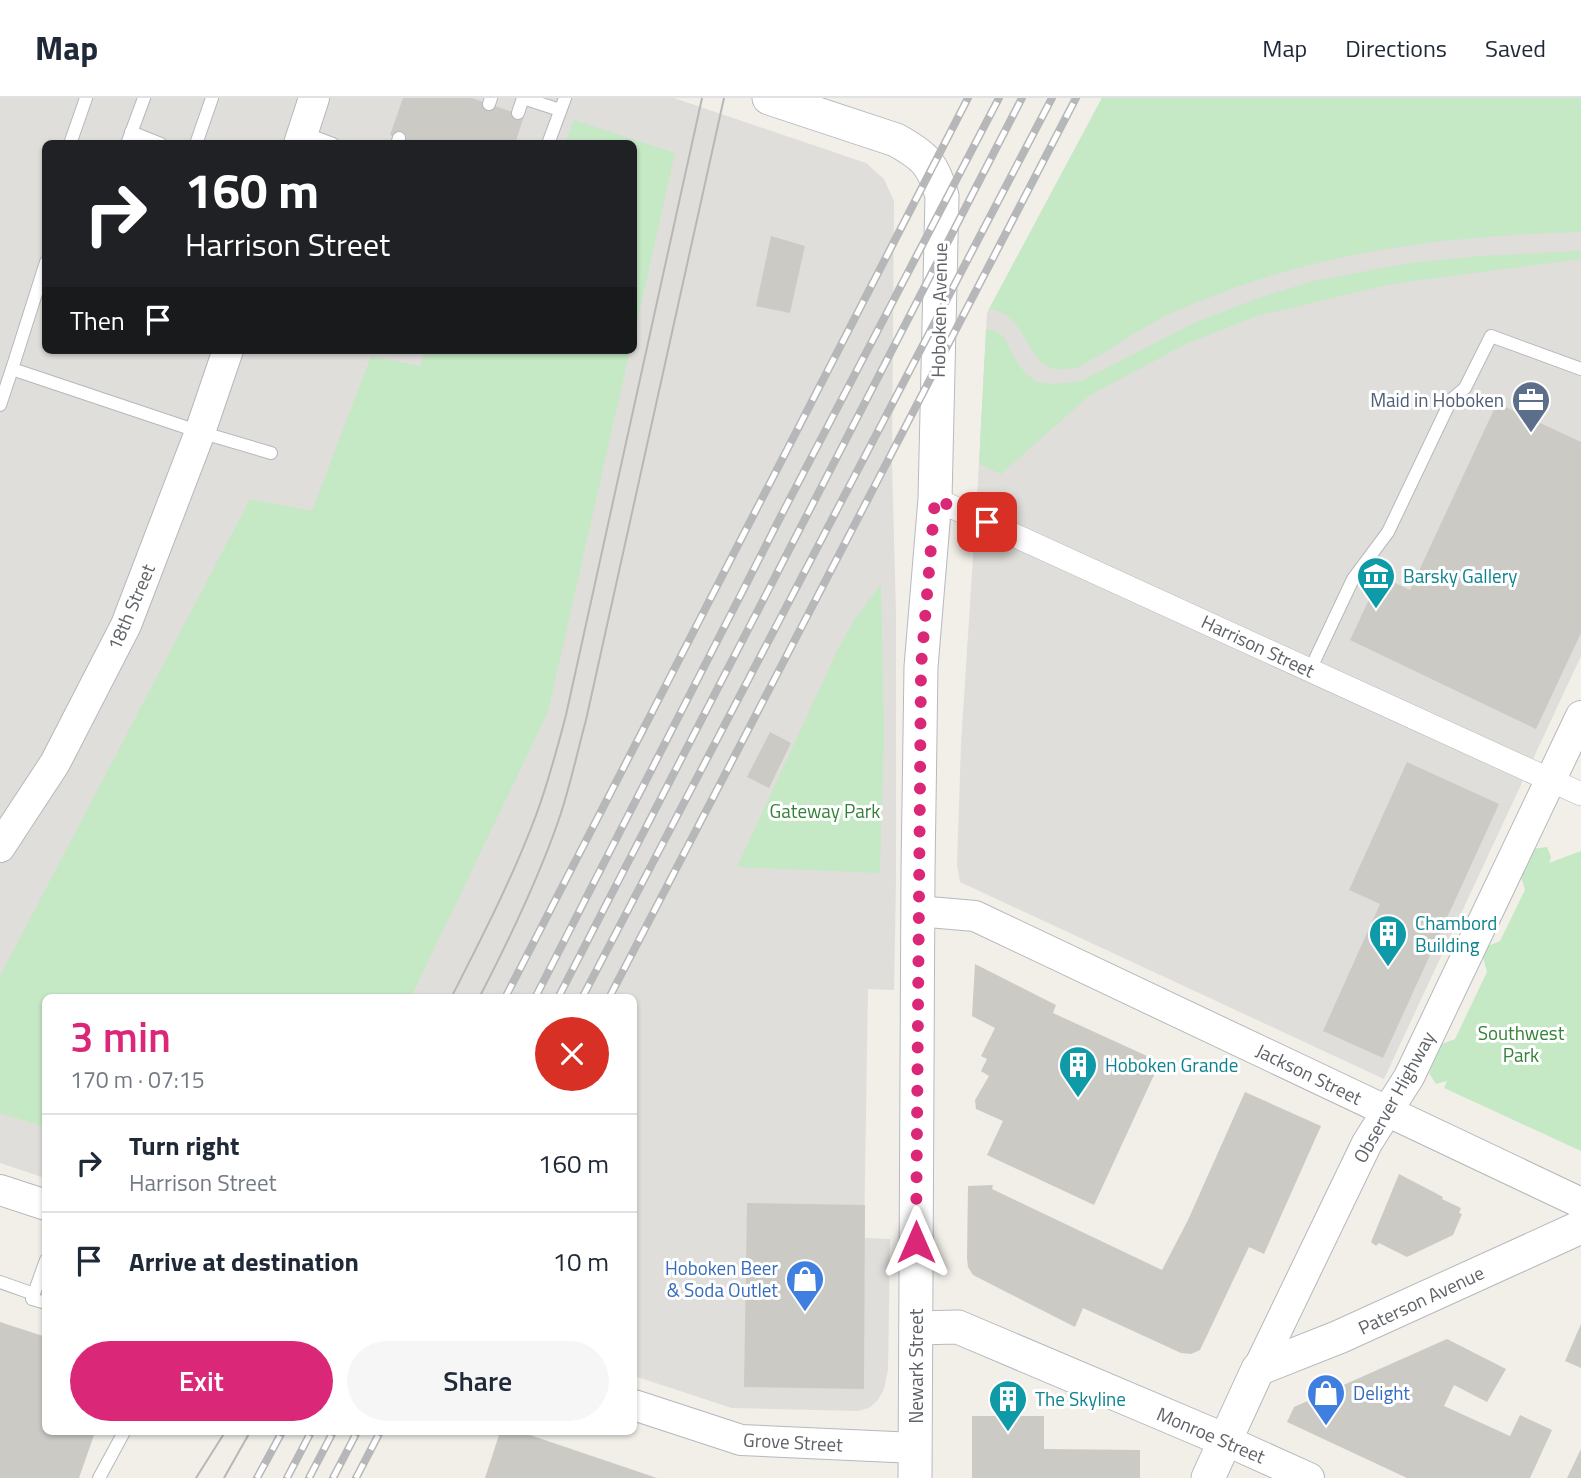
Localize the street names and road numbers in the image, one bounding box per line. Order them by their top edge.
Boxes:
street label: Hoboken Avenue [923,242,954,378]
street label: 18th Street [99,559,162,655]
street label: Harrison Street [1197,607,1320,685]
street label: Observer Highway [1345,1026,1442,1168]
street label: Jackson Street [1251,1035,1367,1112]
street label: Paterson Avenue [1353,1258,1489,1341]
street label: Newark Street [901,1308,930,1424]
street label: Monroe Street [1152,1399,1270,1471]
street label: Grove Street [742,1424,844,1459]

